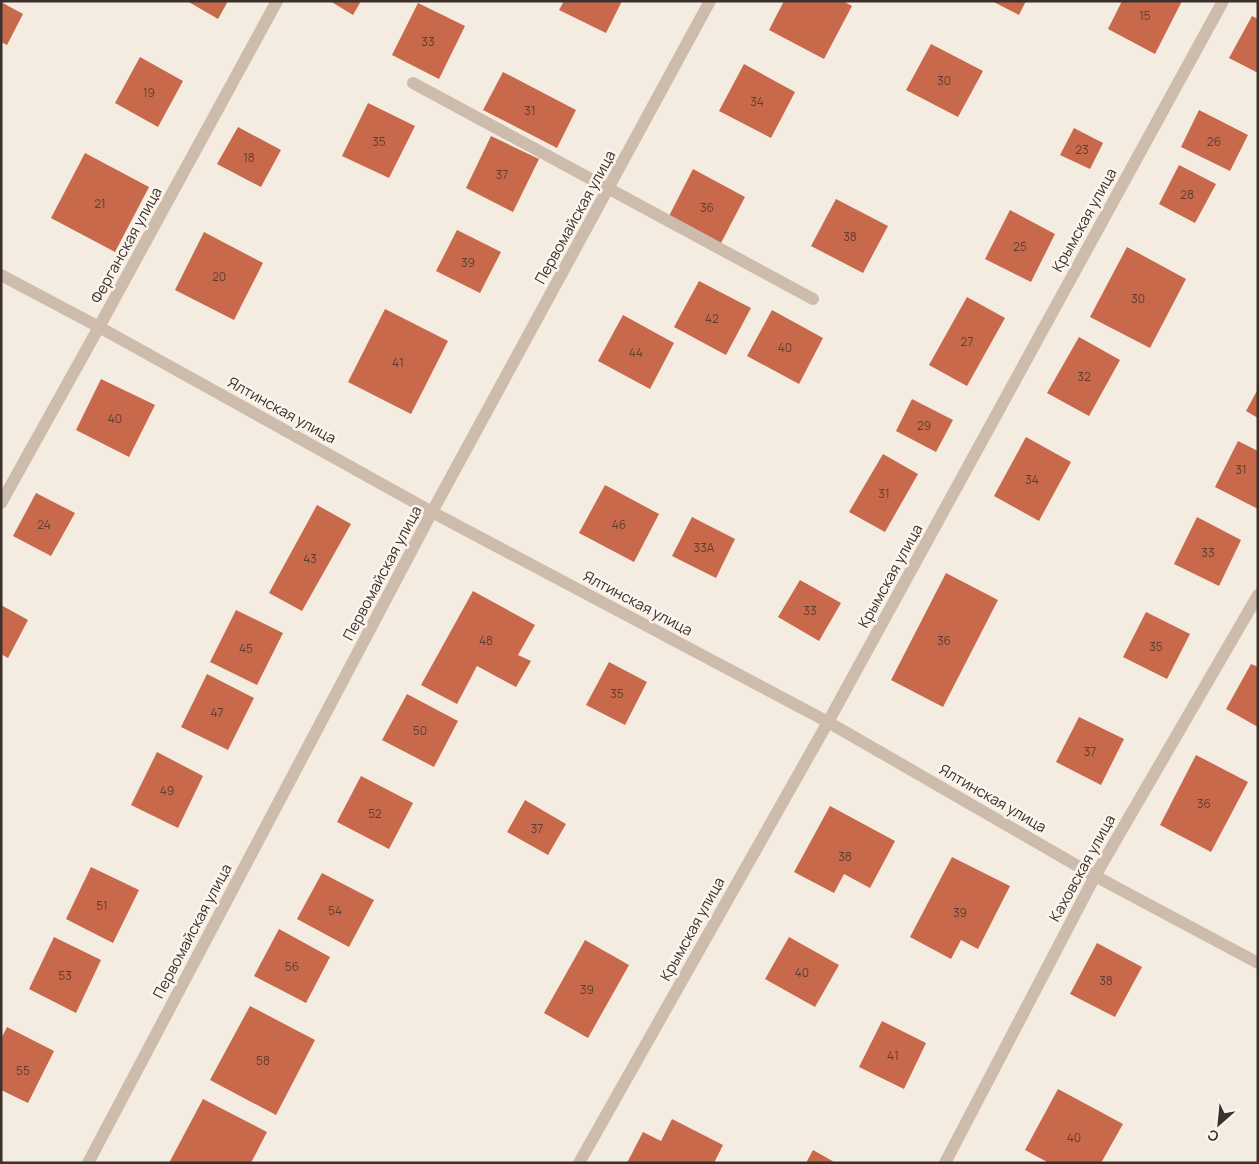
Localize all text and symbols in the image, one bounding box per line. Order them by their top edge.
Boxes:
house number: 15 [1139,7,1151,24]
house number: 33 [421,33,435,50]
house number: 30 [937,72,951,89]
house number: 19 [143,84,155,101]
house number: 34 [750,93,764,110]
house number: 31 [524,102,536,119]
house number: 35 [372,133,386,150]
house number: 26 [1207,133,1221,150]
house number: 23 [1075,141,1089,158]
street label: Первомайская улица [529,146,621,288]
house number: 18 [243,149,255,166]
street label: Крымская улица [1047,164,1121,276]
house number: 37 [496,166,508,183]
street label: Ферганская улица [85,183,167,307]
house number: 28 [1180,186,1194,203]
house number: 21 [94,195,106,212]
house number: 36 [700,199,714,216]
house number: 38 [843,228,857,245]
house number: 25 [1013,238,1027,255]
house number: 39 [461,254,475,271]
house number: 20 [212,268,226,285]
house number: 30 [1131,290,1145,307]
house number: 42 [705,310,719,327]
house number: 27 [961,333,973,350]
house number: 40 [778,339,792,356]
house number: 44 [629,344,643,361]
house number: 41 [392,354,404,371]
house number: 32 [1077,368,1091,385]
street label: Ялтинская улица [224,372,340,448]
house number: 40 [108,410,122,427]
house number: 29 [917,417,931,434]
house number: 31 [1235,461,1247,478]
house number: 34 [1025,471,1039,488]
house number: 31 [878,485,890,502]
street label: Первомайская улица [338,502,426,644]
house number: 24 [37,516,51,533]
house number: 46 [612,516,626,533]
street label: Крымская улица [853,520,927,632]
house number: 33А [694,539,715,556]
house number: 33 [1201,544,1215,561]
house number: 43 [303,550,317,567]
street label: Ялтинская улица [580,565,696,641]
house number: 33 [803,602,817,619]
house number: 48 [479,632,493,649]
house number: 36 [937,632,951,649]
house number: 35 [1149,638,1163,655]
house number: 45 [239,640,253,657]
house number: 35 [610,685,624,702]
house number: 47 [210,704,224,721]
house number: 50 [413,722,427,739]
house number: 37 [1084,743,1096,760]
street label: Ялтинская улица [935,759,1051,837]
house number: 49 [160,782,174,799]
house number: 36 [1197,795,1211,812]
house number: 52 [368,805,382,822]
street label: Каховская улица [1044,811,1120,925]
house number: 37 [531,820,543,837]
house number: 38 [838,848,852,865]
street label: Первомайская улица [148,860,236,1002]
street label: Крымская улица [655,873,729,985]
house number: 51 [96,897,108,914]
house number: 54 [328,902,342,919]
house number: 39 [953,904,967,921]
house number: 56 [285,958,299,975]
house number: 40 [795,964,809,981]
house number: 53 [58,967,72,984]
house number: 38 [1099,972,1113,989]
house number: 39 [580,981,594,998]
house number: 41 [887,1047,899,1064]
house number: 58 [256,1052,270,1069]
house number: 55 [16,1062,30,1079]
north arrow [1194,1099,1244,1149]
text: С [1204,1125,1222,1147]
house number: 40 [1067,1129,1081,1146]

